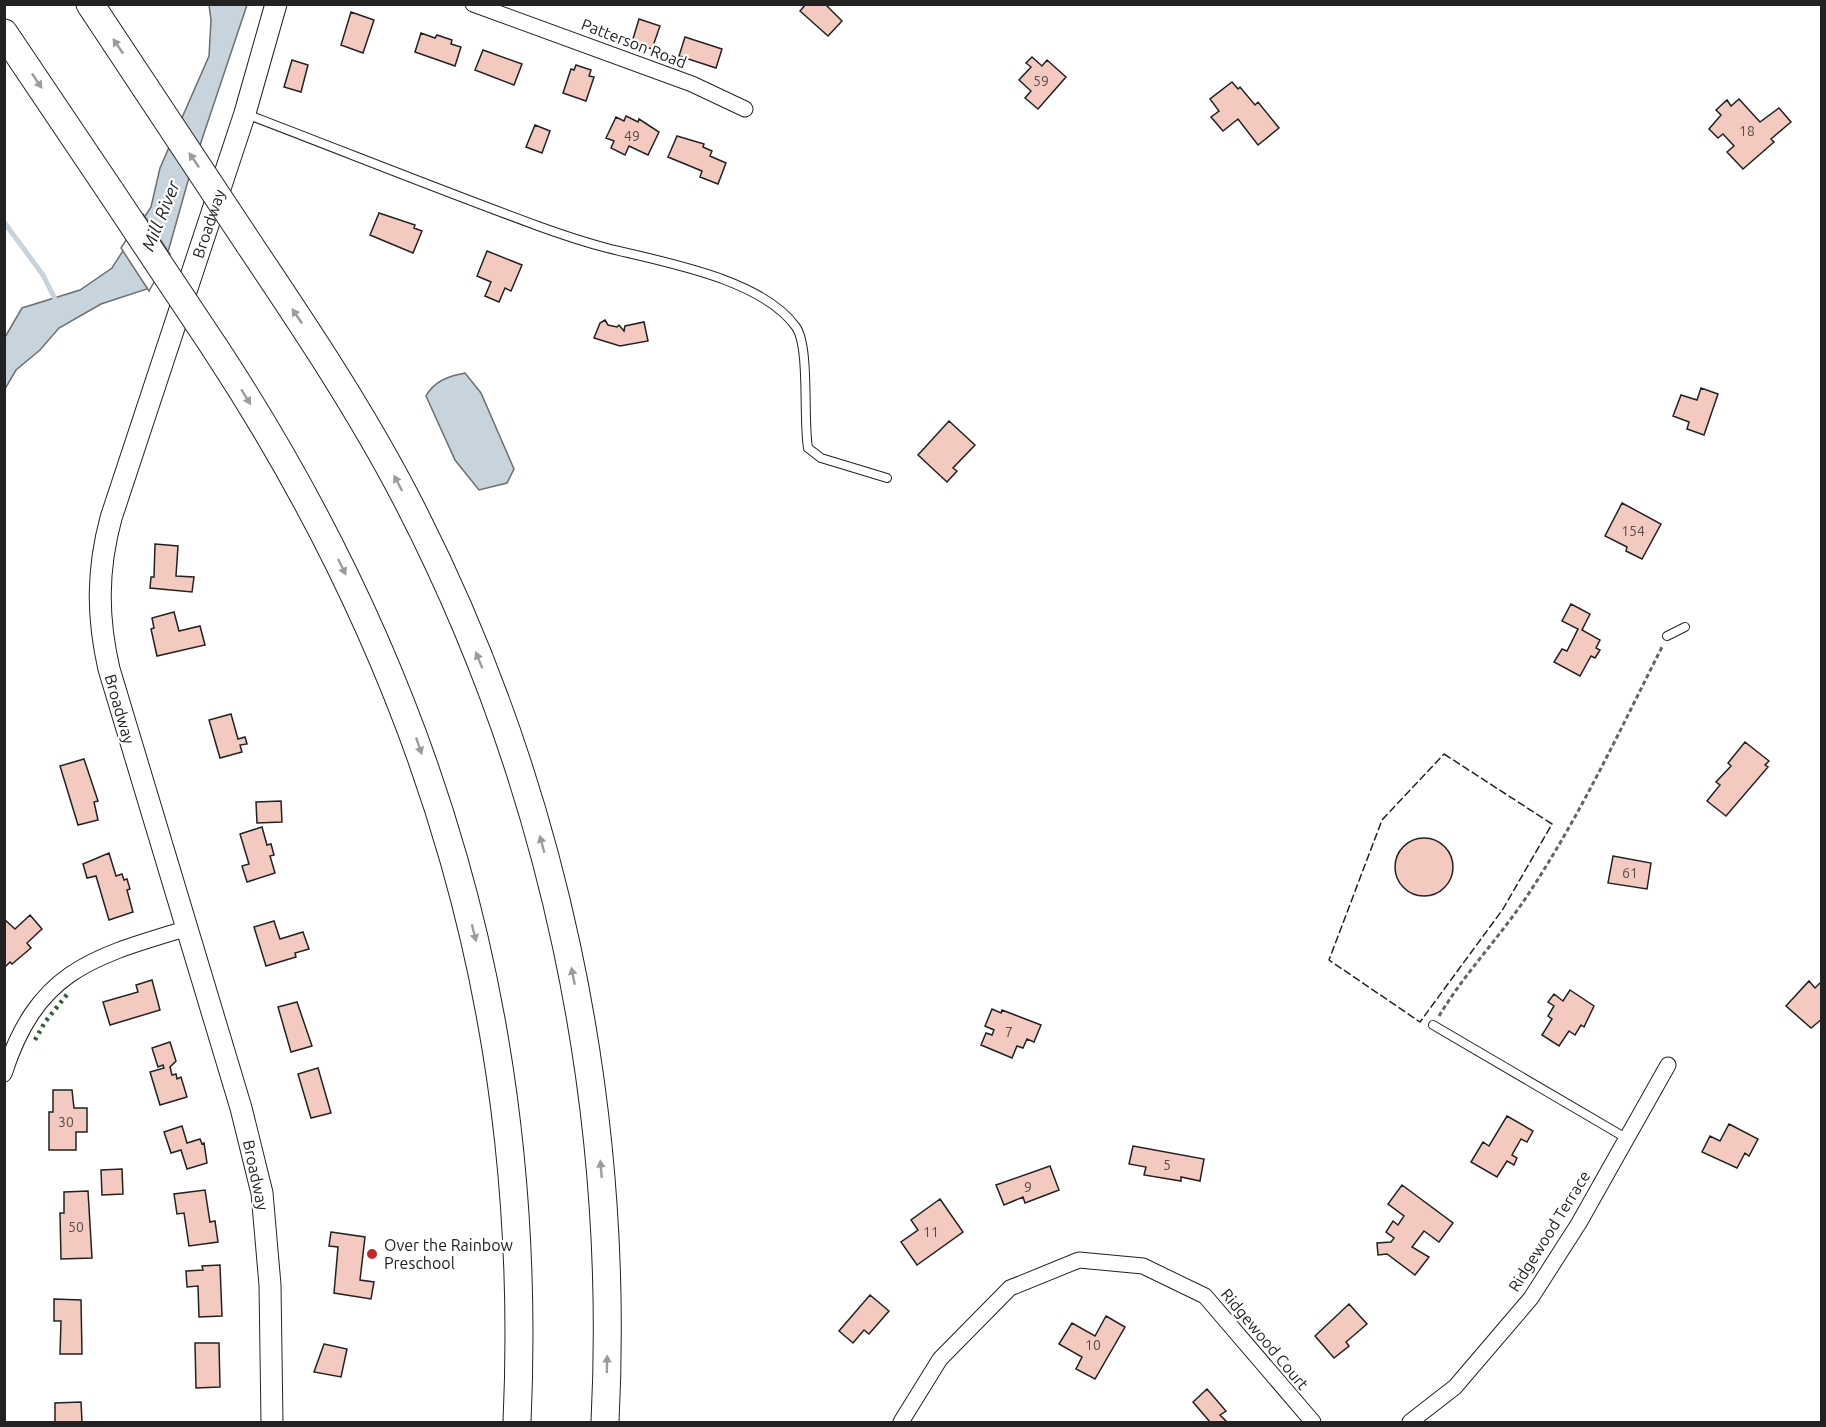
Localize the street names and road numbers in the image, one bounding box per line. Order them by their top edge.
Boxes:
street label: Patterson Road [579,15,689,71]
street label: Broadway [189,187,228,260]
street label: Broadway [101,672,139,746]
street label: Broadway [240,1138,272,1212]
street label: Ridgewood Terrace [1505,1167,1593,1295]
street label: Ridgewood Court [1218,1285,1313,1394]

